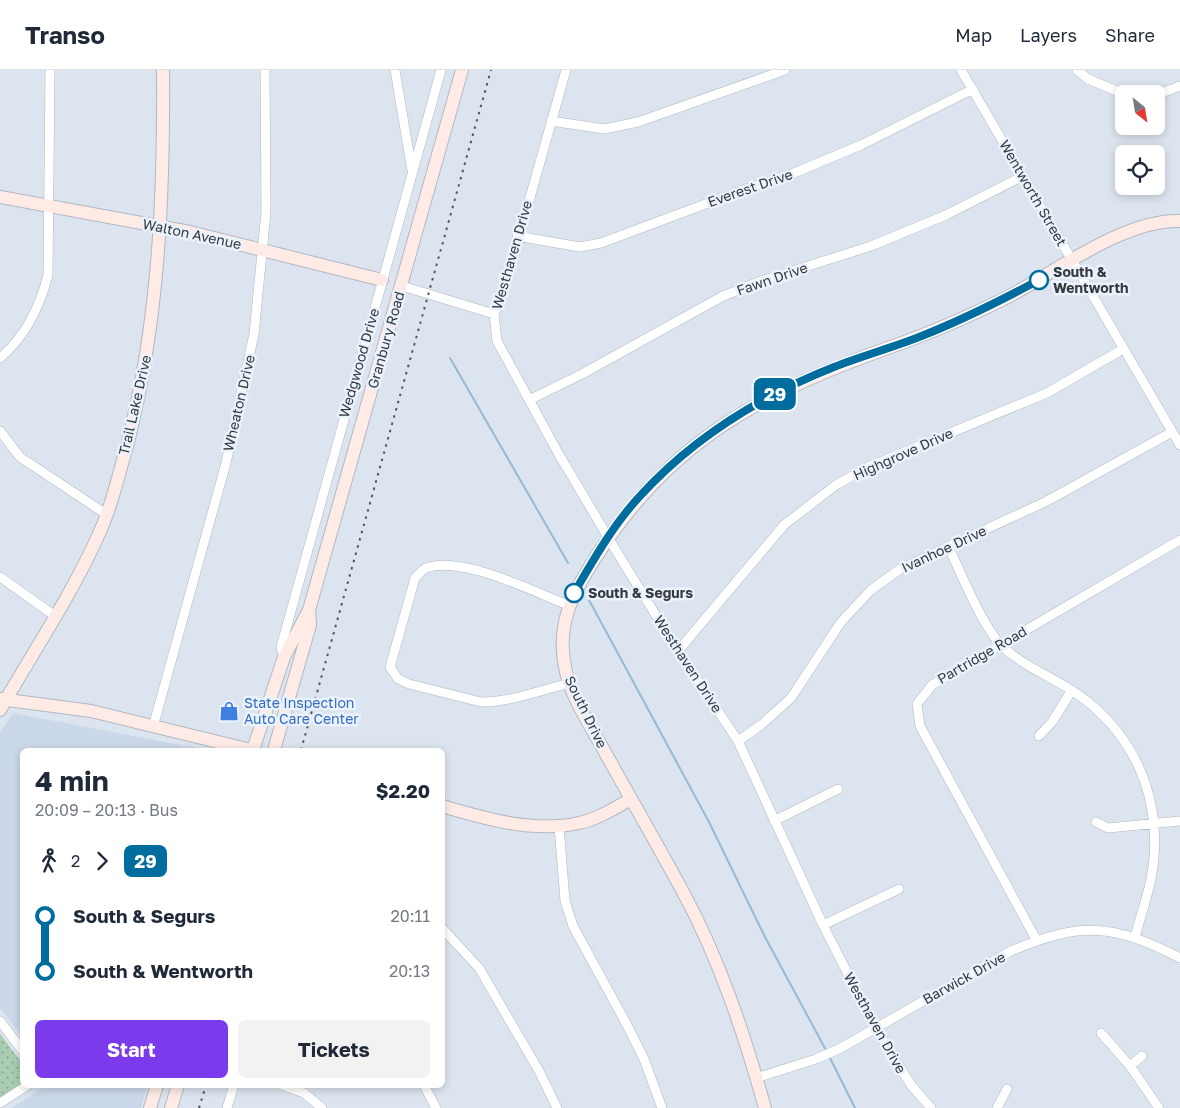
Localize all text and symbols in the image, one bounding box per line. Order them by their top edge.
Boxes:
text: Transo [25,20,105,49]
text: Map [955,24,992,46]
text: Layers [1020,24,1077,46]
text: Share [1105,24,1155,46]
north arrow [1115,85,1165,135]
map controls [1115,85,1165,195]
street label: Wentworth Street [996,137,1071,249]
button: locate [1115,145,1165,195]
street label: Everest Drive [705,165,795,210]
street label: Westhaven Drive [488,198,535,311]
street label: Walton Avenue [141,215,243,252]
street label: Fawn Drive [734,258,810,299]
place label: South & Wentworth [1053,263,1129,296]
marker: South & Wentworth [1029,270,1049,290]
street label: Granbury Road [364,289,408,390]
street label: Wedgwood Drive [335,306,382,420]
street label: Trail Lake Drive [115,353,154,457]
street label: Wheaton Drive [219,353,258,453]
line badge: 29 [752,378,798,410]
text: 29 [764,383,786,405]
street label: Highgrove Drive [850,424,955,483]
street label: Ivanhoe Drive [899,521,989,576]
marker: South & Segurs [564,583,584,603]
place label: South & Segurs [588,584,693,601]
street label: Westhaven Drive [651,612,726,716]
street label: Partridge Road [934,622,1030,687]
street label: South Drive [562,673,611,751]
place label: State Inspection Auto Care Center [244,694,359,727]
shop icon: State Inspection Auto Care Center [218,700,240,722]
text: 4 min [35,764,109,797]
text: $2.20 [376,779,430,802]
text: 20:09 – 20:13 · Bus [35,800,178,820]
icon: walk [35,847,63,875]
icon: forward [88,847,116,875]
text: 29 [134,850,157,872]
text: 2 [71,851,80,871]
text: South & Segurs [73,904,216,927]
text: 20:11 [390,906,430,926]
street label: Barwick Drive [919,948,1008,1007]
text: South & Wentworth [73,959,253,982]
text: 20:13 [389,961,430,981]
street label: Westhaven Drive [841,969,910,1076]
button: Start [35,1020,228,1078]
button: Tickets [238,1020,430,1078]

